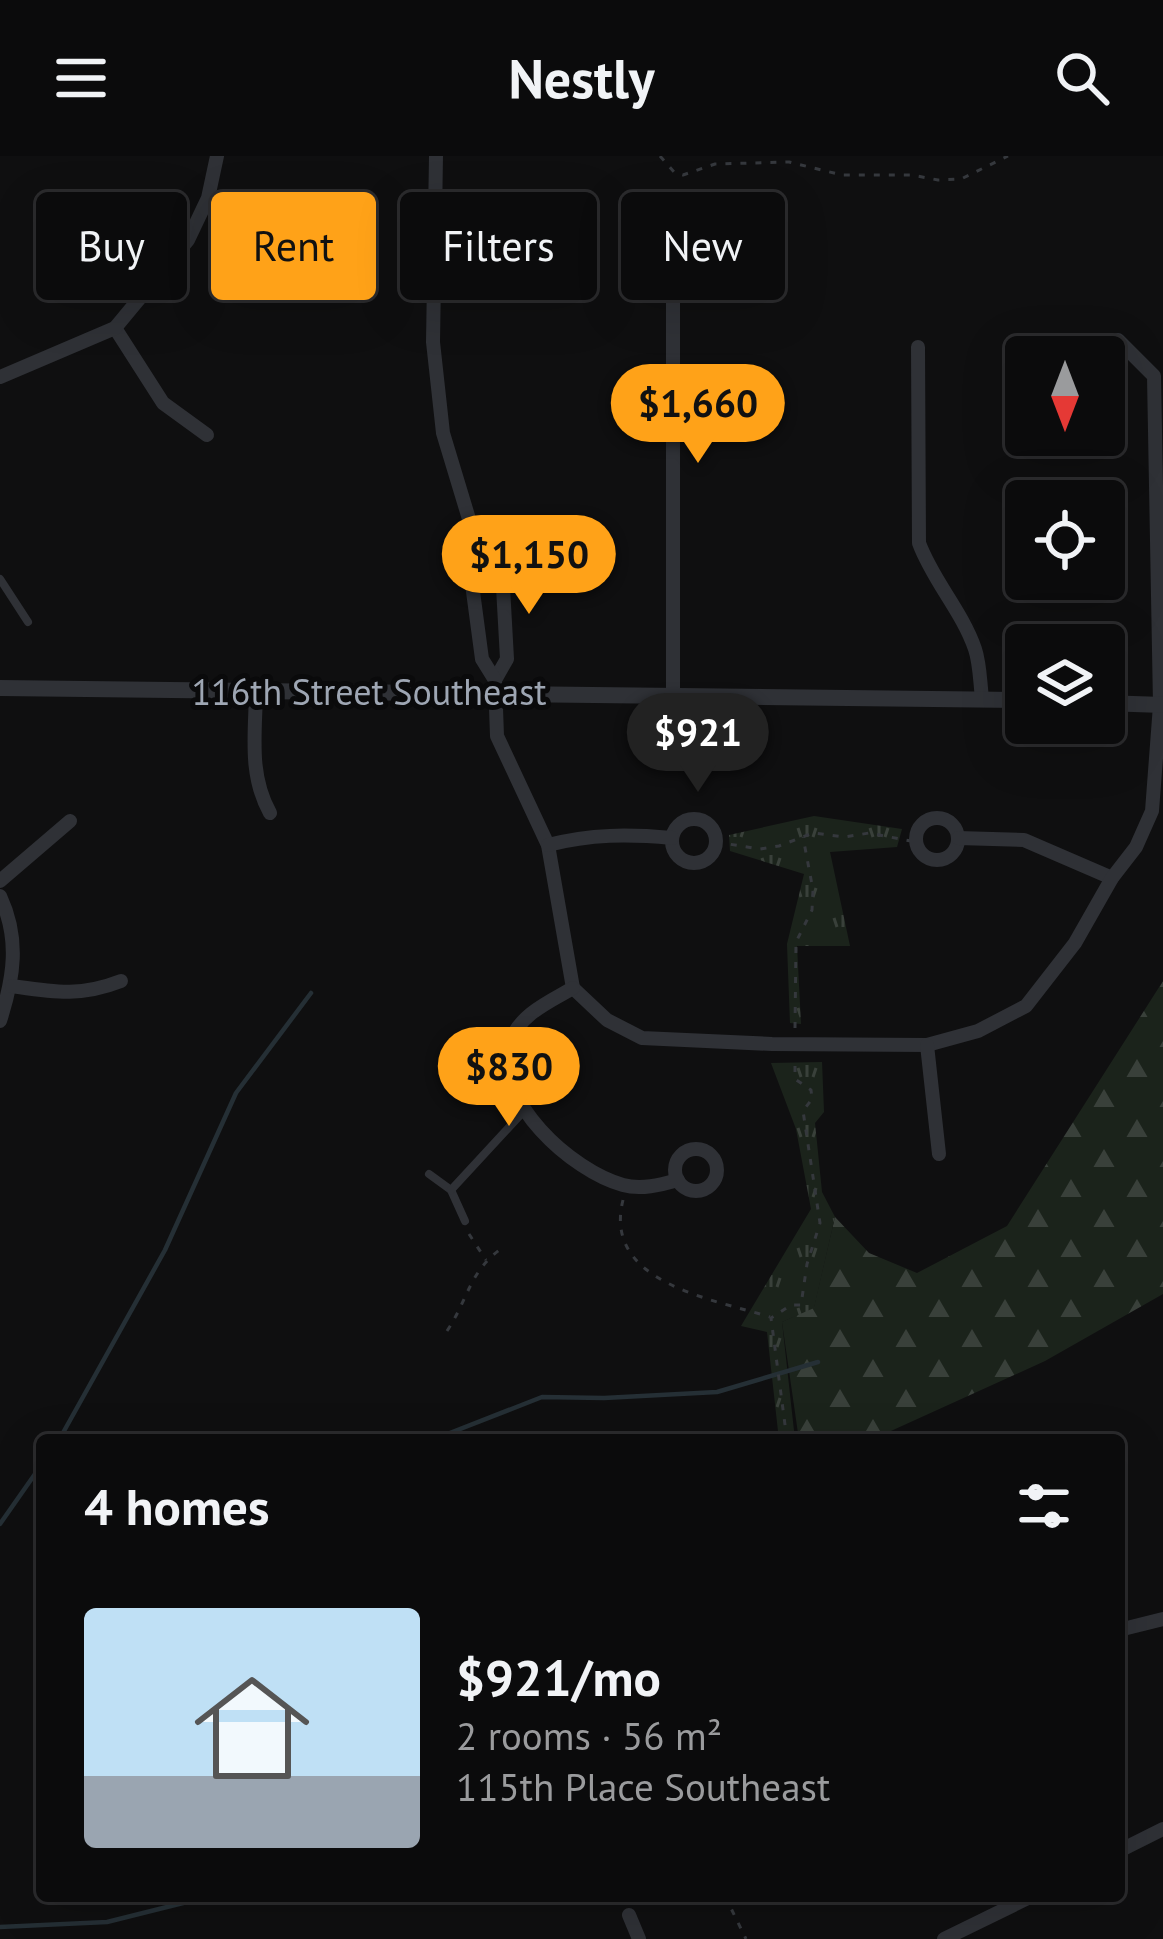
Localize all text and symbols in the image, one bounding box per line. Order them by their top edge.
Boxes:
text: Nestly [508,43,655,113]
icon: menu [48,45,114,111]
icon: search [1049,45,1115,111]
chip: Buy [36,192,187,300]
chip: Rent [211,192,376,300]
chip: Filters [400,192,597,300]
chip: New [621,192,785,300]
north arrow [1005,336,1125,456]
map controls [1005,336,1125,744]
pin: $1,660 [600,364,796,466]
text: $1,660 [638,377,758,428]
button: locate [1005,480,1125,600]
pin: $1,150 [431,515,627,617]
text: $1,150 [469,528,589,579]
button: layers [1005,624,1125,744]
street label: 116th Street Southeast [191,668,547,715]
pin: $921 [627,693,769,795]
text: $921 [654,706,742,757]
pin: $830 [438,1027,580,1129]
text: $830 [465,1040,553,1091]
text: 4 homes [84,1473,270,1539]
icon: filters [1011,1473,1077,1539]
text: $921/mo [456,1644,661,1710]
icon: home [180,1656,324,1800]
text: 2 rooms · 56 m² [456,1710,722,1761]
text: 115th Place Southeast [456,1761,830,1812]

